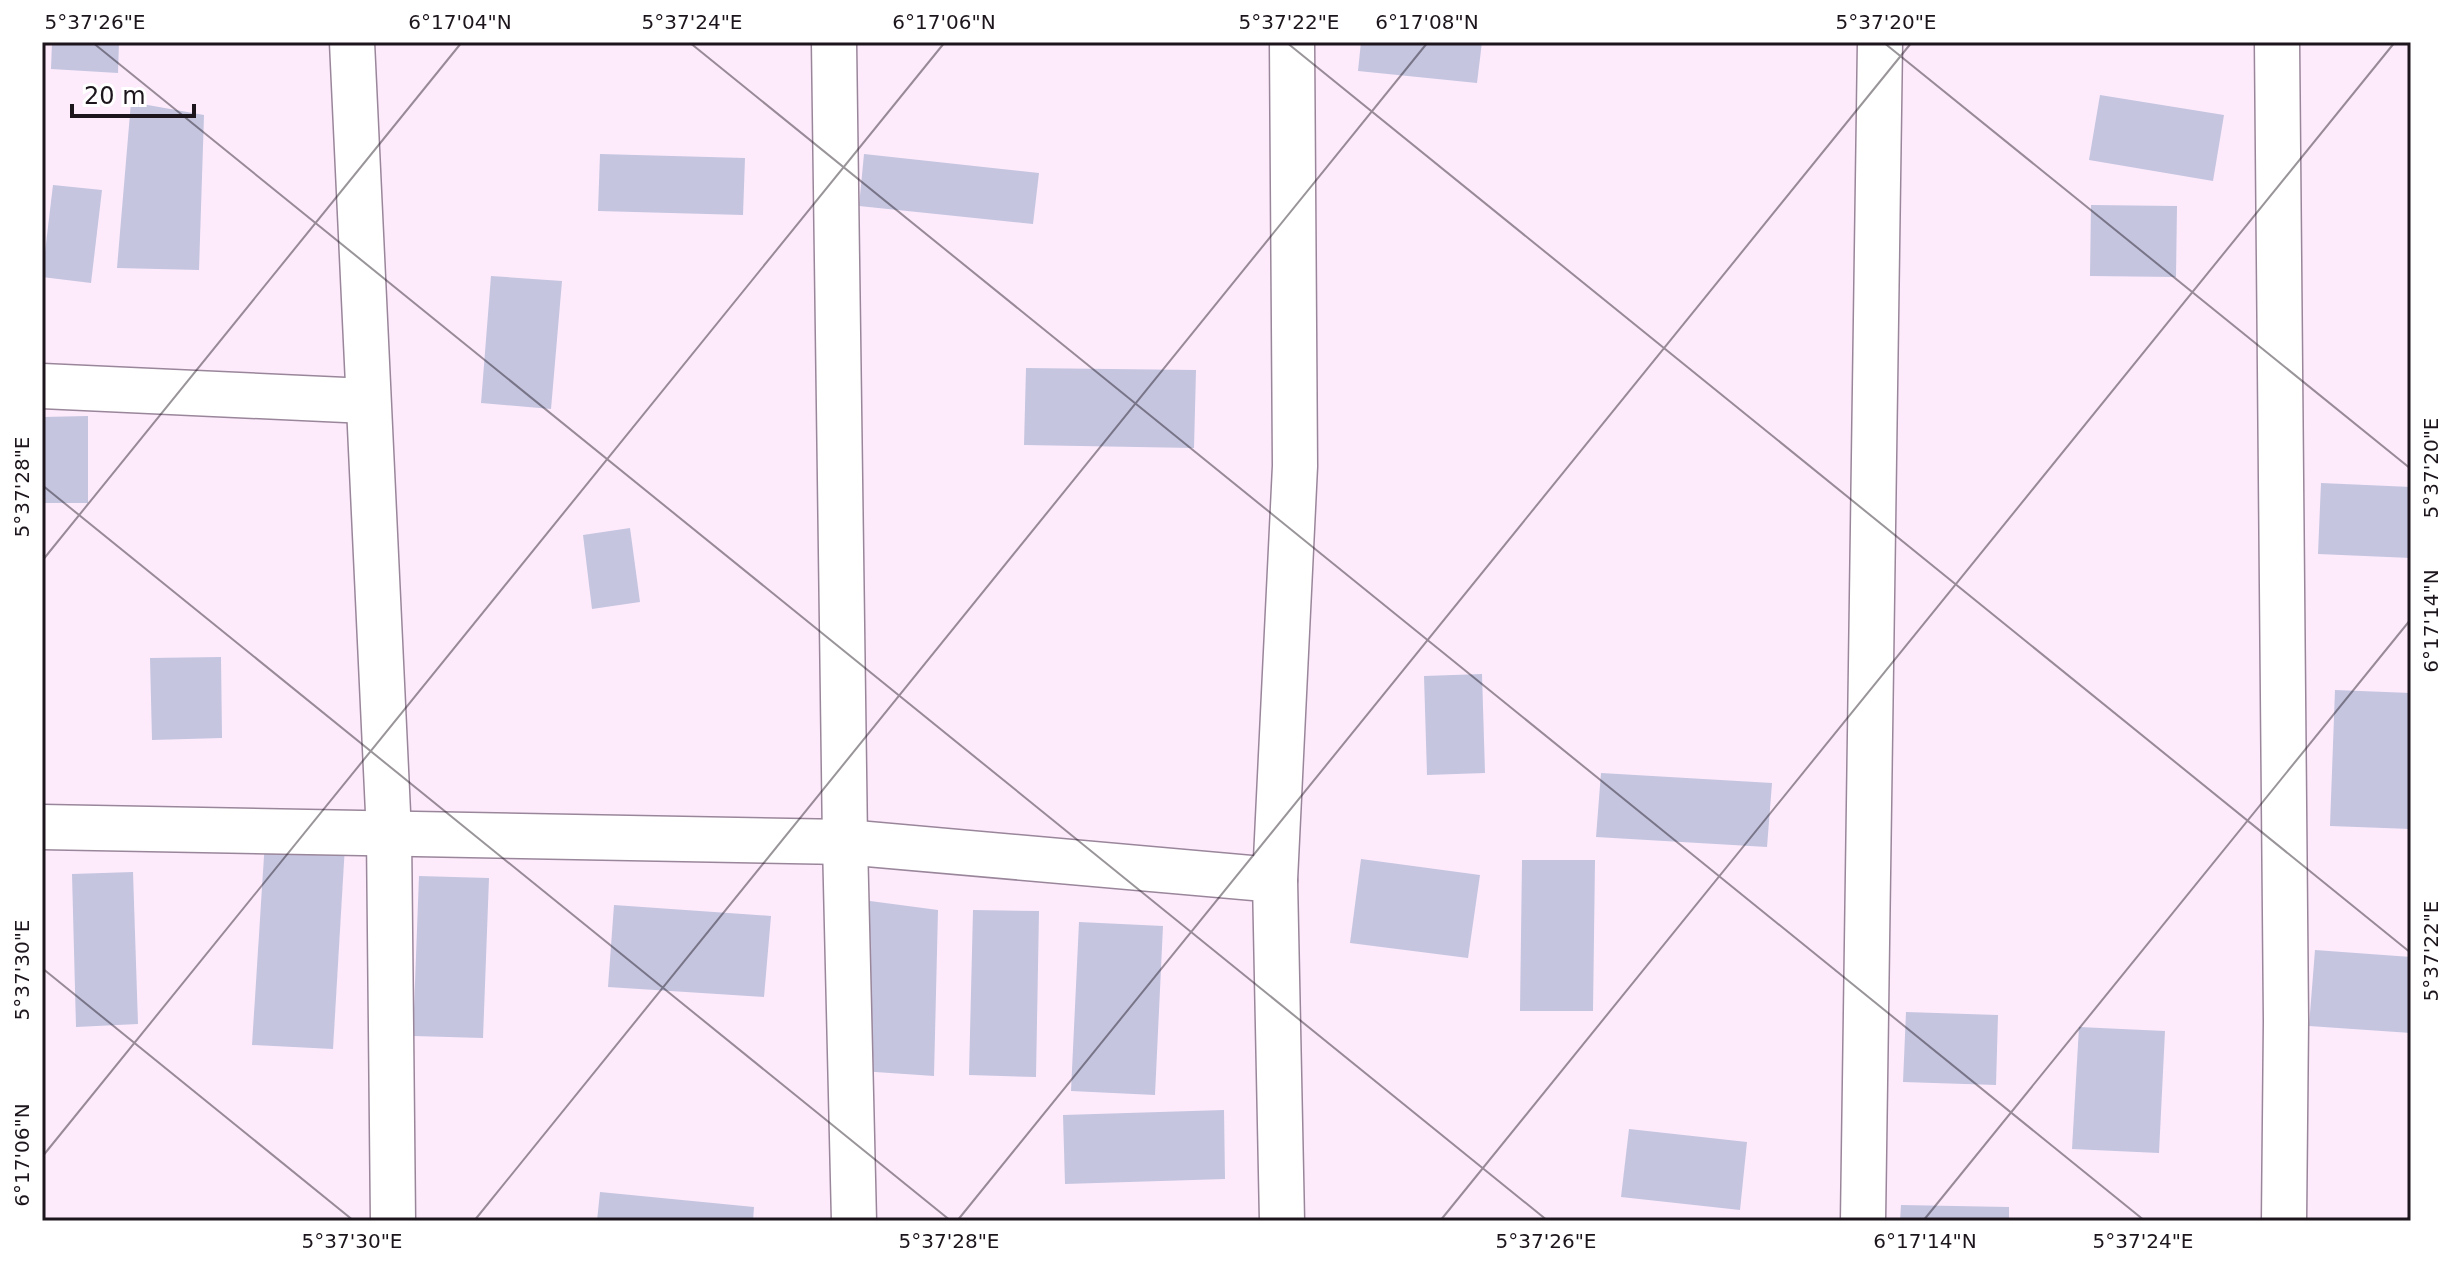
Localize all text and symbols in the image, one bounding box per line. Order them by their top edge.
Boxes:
text: 5°37'26"E [45,10,145,34]
text: 6°17'04"N [408,10,512,34]
text: 5°37'24"E [642,10,742,34]
text: 6°17'06"N [892,10,996,34]
text: 5°37'22"E [1239,10,1339,34]
text: 6°17'08"N [1375,10,1479,34]
text: 5°37'20"E [1836,10,1936,34]
scale bar [72,68,194,118]
text: 20 m [84,82,146,110]
text: 5°37'20"E [2419,418,2443,518]
text: 5°37'28"E [10,437,34,537]
text: 6°17'14"N [2419,569,2443,673]
text: 5°37'22"E [2419,901,2443,1001]
text: 5°37'30"E [10,920,34,1020]
text: 6°17'06"N [10,1103,34,1207]
text: 5°37'30"E [302,1229,402,1253]
text: 5°37'28"E [899,1229,999,1253]
text: 5°37'26"E [1496,1229,1596,1253]
text: 6°17'14"N [1873,1229,1977,1253]
text: 5°37'24"E [2093,1229,2193,1253]

